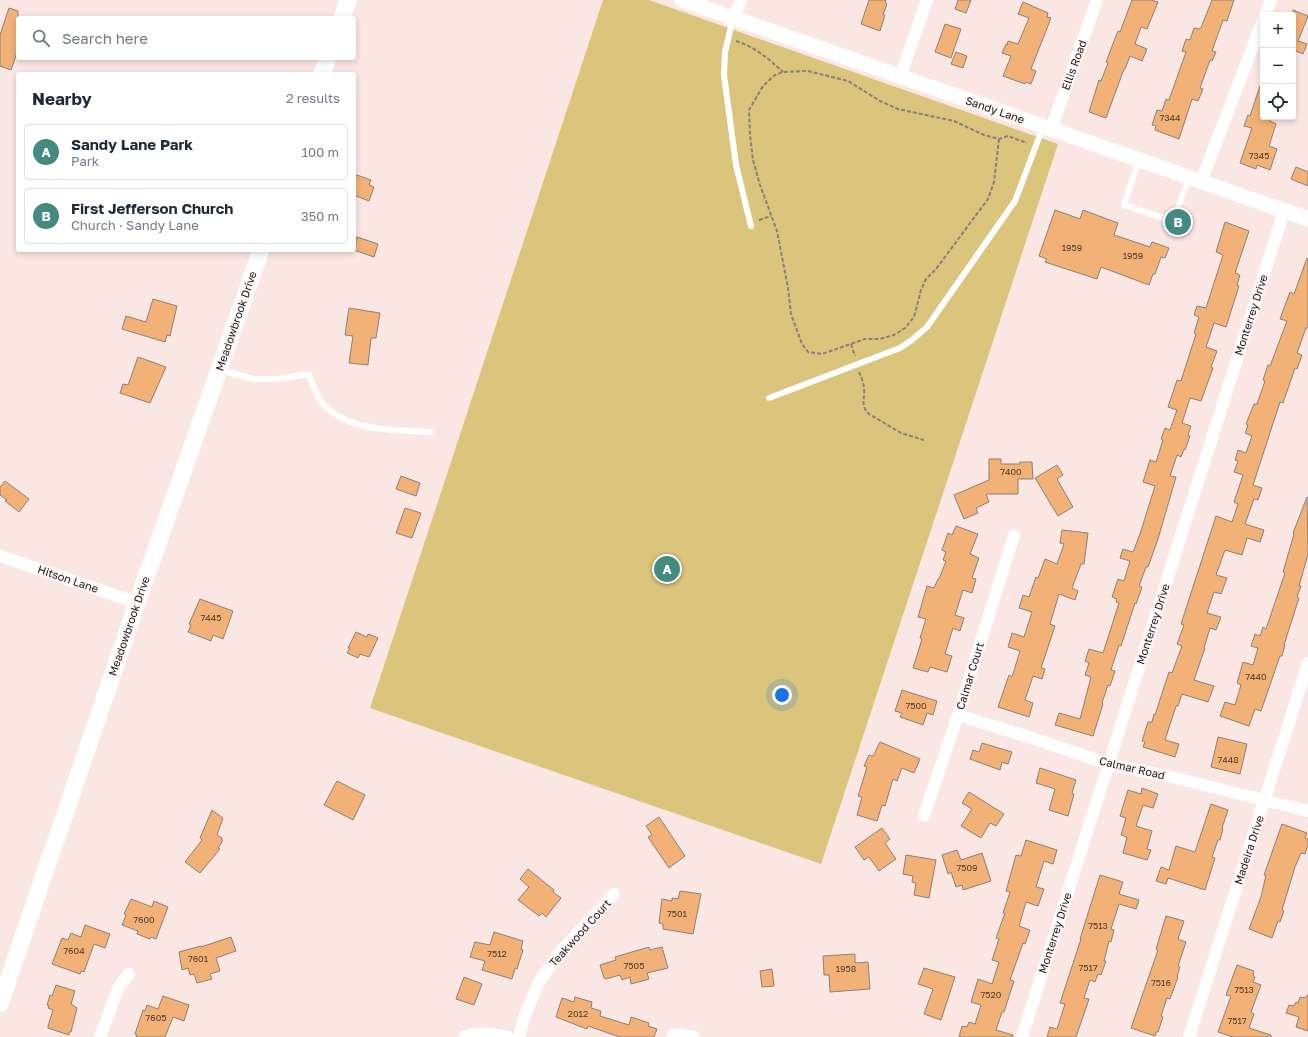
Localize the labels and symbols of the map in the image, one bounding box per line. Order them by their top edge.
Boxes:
street label: Ellis Road [1058,38,1089,92]
street label: Sandy Lane [964,93,1026,126]
house number: 7344 [1159,112,1181,123]
house number: 7345 [1249,150,1269,161]
pin: B [1165,207,1191,237]
house number: 1959 [1062,242,1082,253]
house number: 1959 [1123,250,1143,261]
street label: Meadowbrook Drive [212,269,259,372]
street label: Monterrey Drive [1231,273,1270,357]
house number: 7400 [1000,466,1022,477]
pin: A [654,554,680,584]
street label: Hitson Lane [36,562,100,595]
street label: Meadowbrook Drive [105,574,152,677]
street label: Monterrey Drive [1133,582,1172,666]
house number: 7445 [201,612,221,623]
street label: Calmar Court [953,641,986,711]
house number: 7440 [1245,671,1267,682]
your location [772,685,792,705]
house number: 7500 [905,700,927,711]
street label: Calmar Road [1098,754,1166,781]
house number: 7448 [1217,754,1239,765]
street label: Madeira Drive [1231,814,1266,886]
house number: 7509 [956,862,978,873]
street label: Monterrey Drive [1035,891,1074,975]
street label: Teakwood Court [546,896,613,969]
house number: 7501 [667,908,688,919]
house number: 7600 [133,914,155,925]
house number: 7513 [1088,920,1108,931]
house number: 7604 [63,945,85,956]
house number: 7512 [487,948,507,959]
house number: 7601 [188,953,209,964]
house number: 7505 [624,960,644,971]
house number: 7517 [1078,962,1098,973]
house number: 1958 [836,963,856,974]
house number: 7516 [1151,977,1171,988]
house number: 7513 [1234,984,1254,995]
house number: 7520 [981,989,1002,1000]
house number: 2012 [568,1008,588,1019]
house number: 7605 [145,1012,167,1023]
house number: 7517 [1227,1015,1247,1026]

